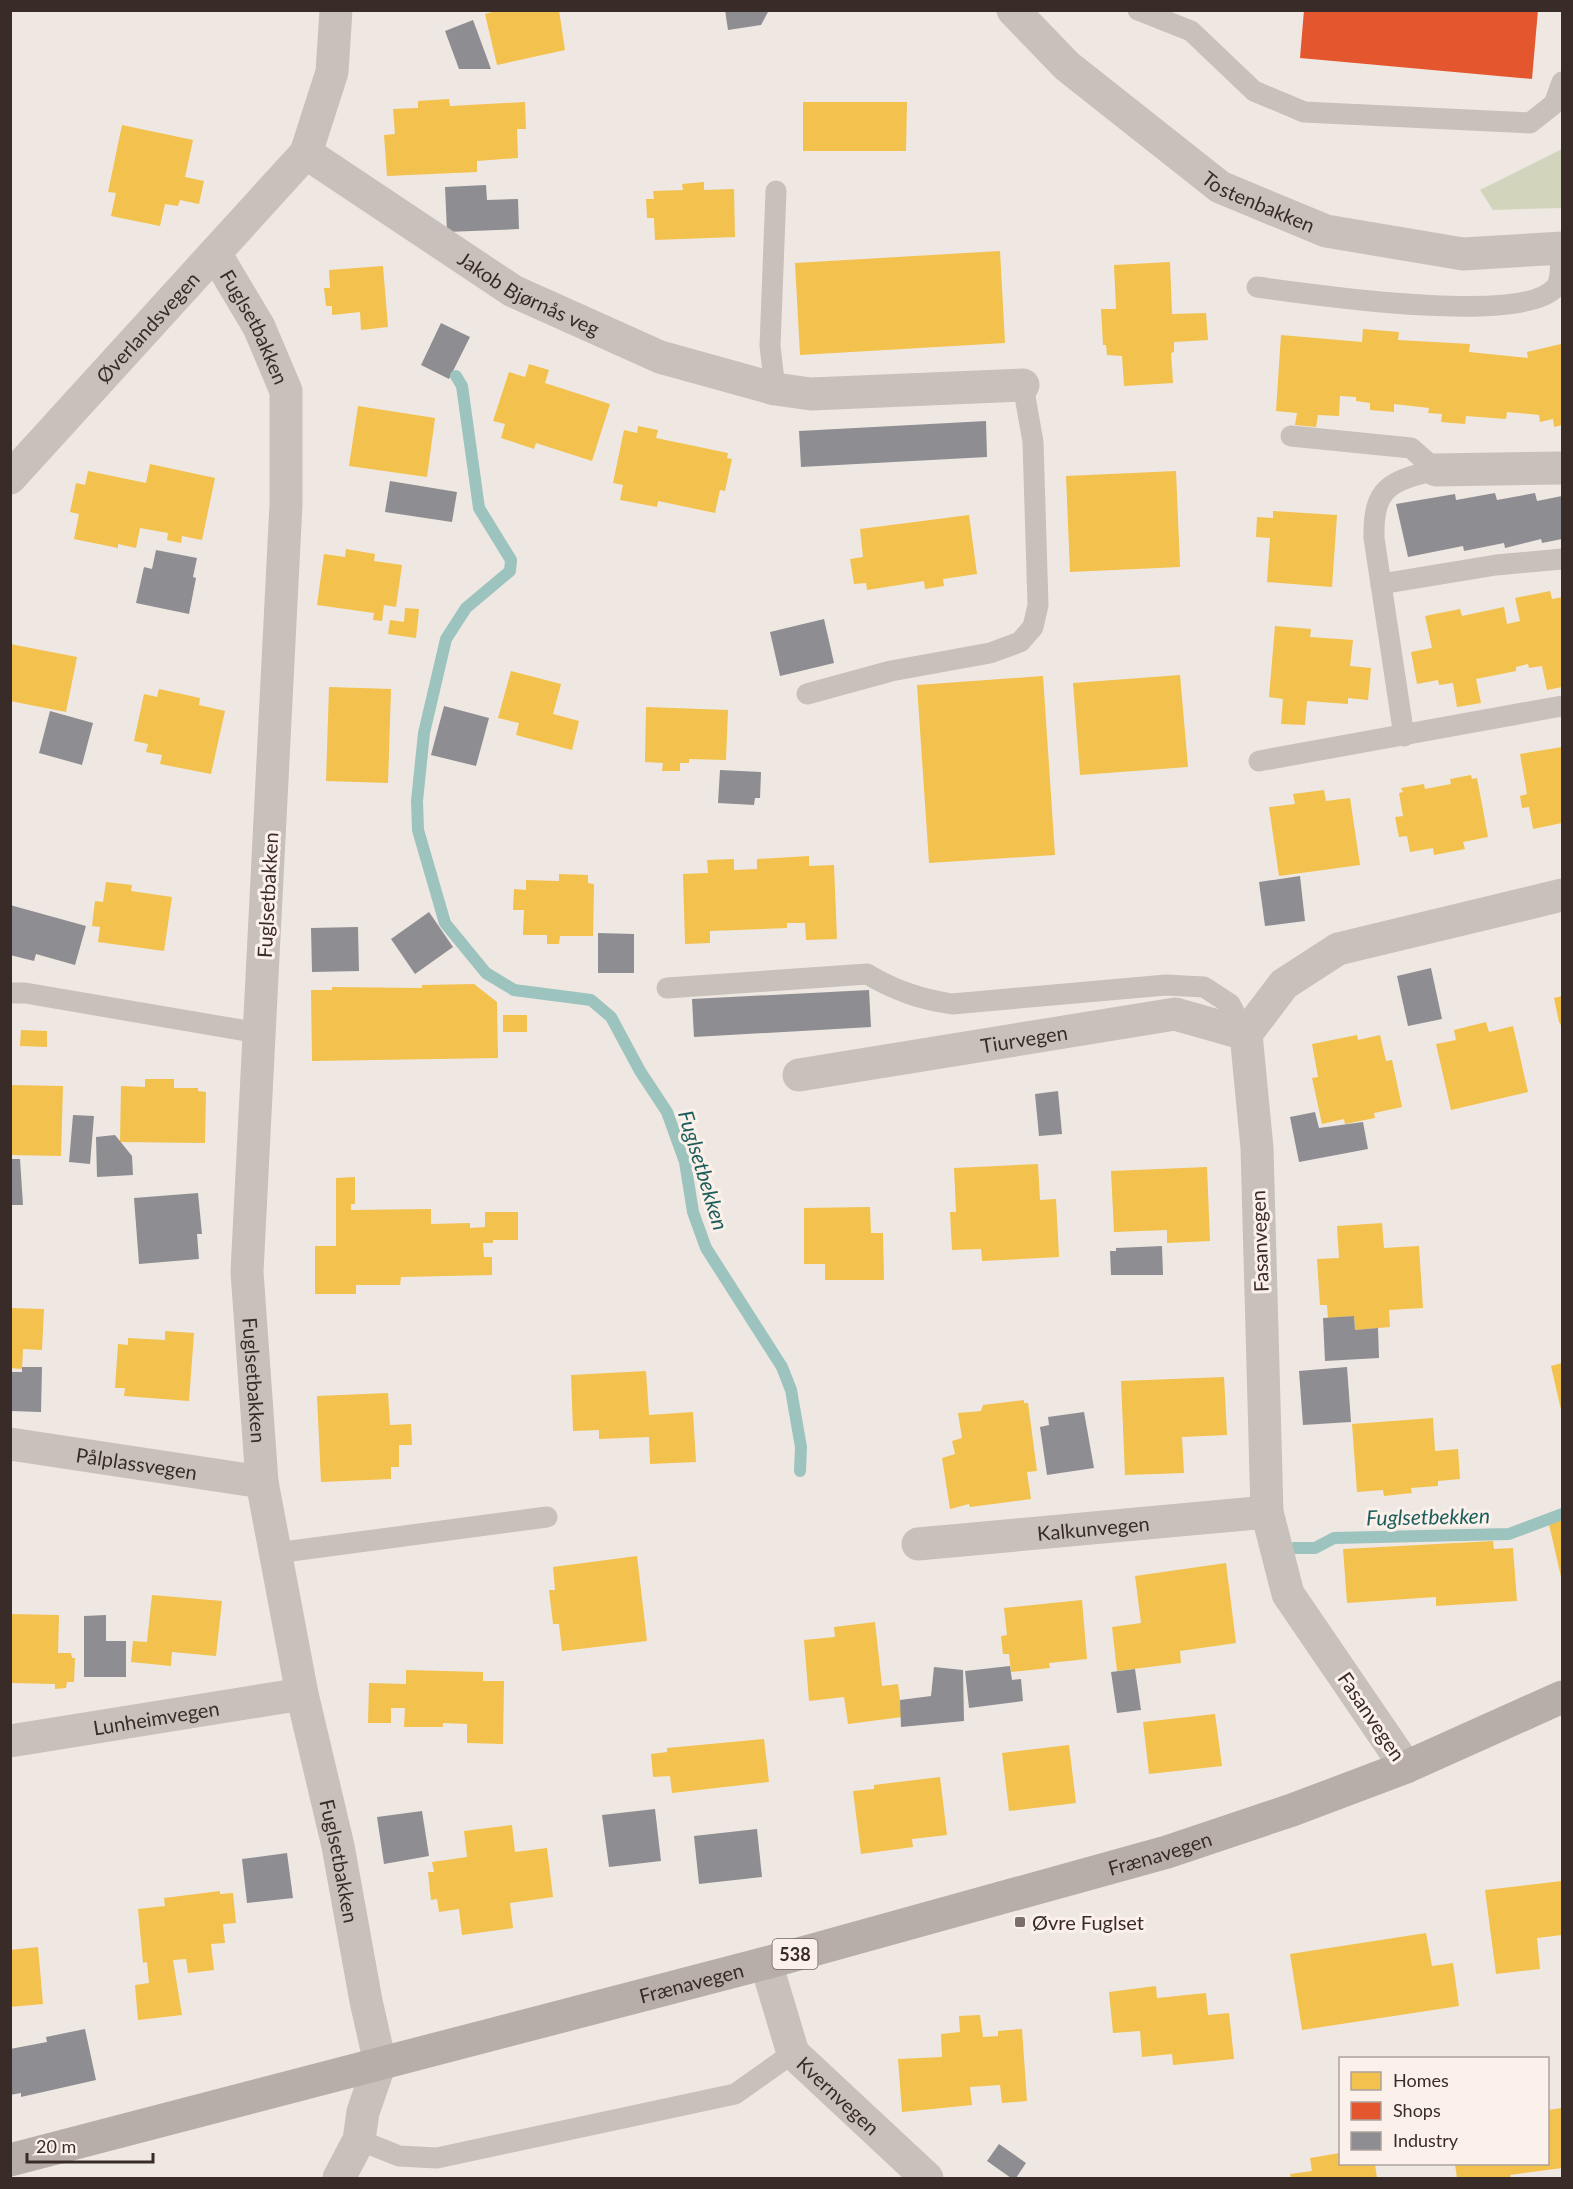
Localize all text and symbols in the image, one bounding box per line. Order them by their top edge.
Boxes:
street label: Tostenbakken [1197,166,1318,237]
street label: Jakob Bjørnås veg [454,246,603,340]
street label: Fuglsetbakken [215,265,294,388]
street label: Øverlandsvegen [91,267,204,388]
street label: Fuglsetbakken [252,832,282,958]
street label: Tiurvegen [979,1020,1069,1057]
water label: Fuglsetbekken [674,1107,734,1233]
street label: Fasanvegen [1245,1190,1273,1292]
street label: Fuglsetbakken [238,1317,271,1444]
street label: Pålplassvegen [74,1442,199,1484]
water label: Fuglsetbekken [1366,1502,1490,1530]
street label: Kalkunvegen [1036,1511,1151,1545]
street label: Fasanvegen [1334,1667,1410,1765]
street label: Lunheimvegen [91,1696,221,1739]
street label: Fuglsetbakken [315,1797,364,1925]
street label: Frænavegen [1105,1826,1215,1880]
place label: Øvre Fuglset [1032,1910,1144,1934]
marker: Øvre Fuglset [1013,1915,1027,1929]
road number: 538 [772,1939,818,1969]
street label: Frænavegen [636,1957,746,2008]
street label: Kvernvegen [792,2051,884,2139]
legend [1339,2057,1549,2165]
text: Homes [1393,2069,1449,2091]
text: Shops [1393,2099,1441,2121]
scale bar [27,2126,153,2164]
text: Industry [1393,2129,1459,2151]
text: 20 m [36,2135,76,2157]

